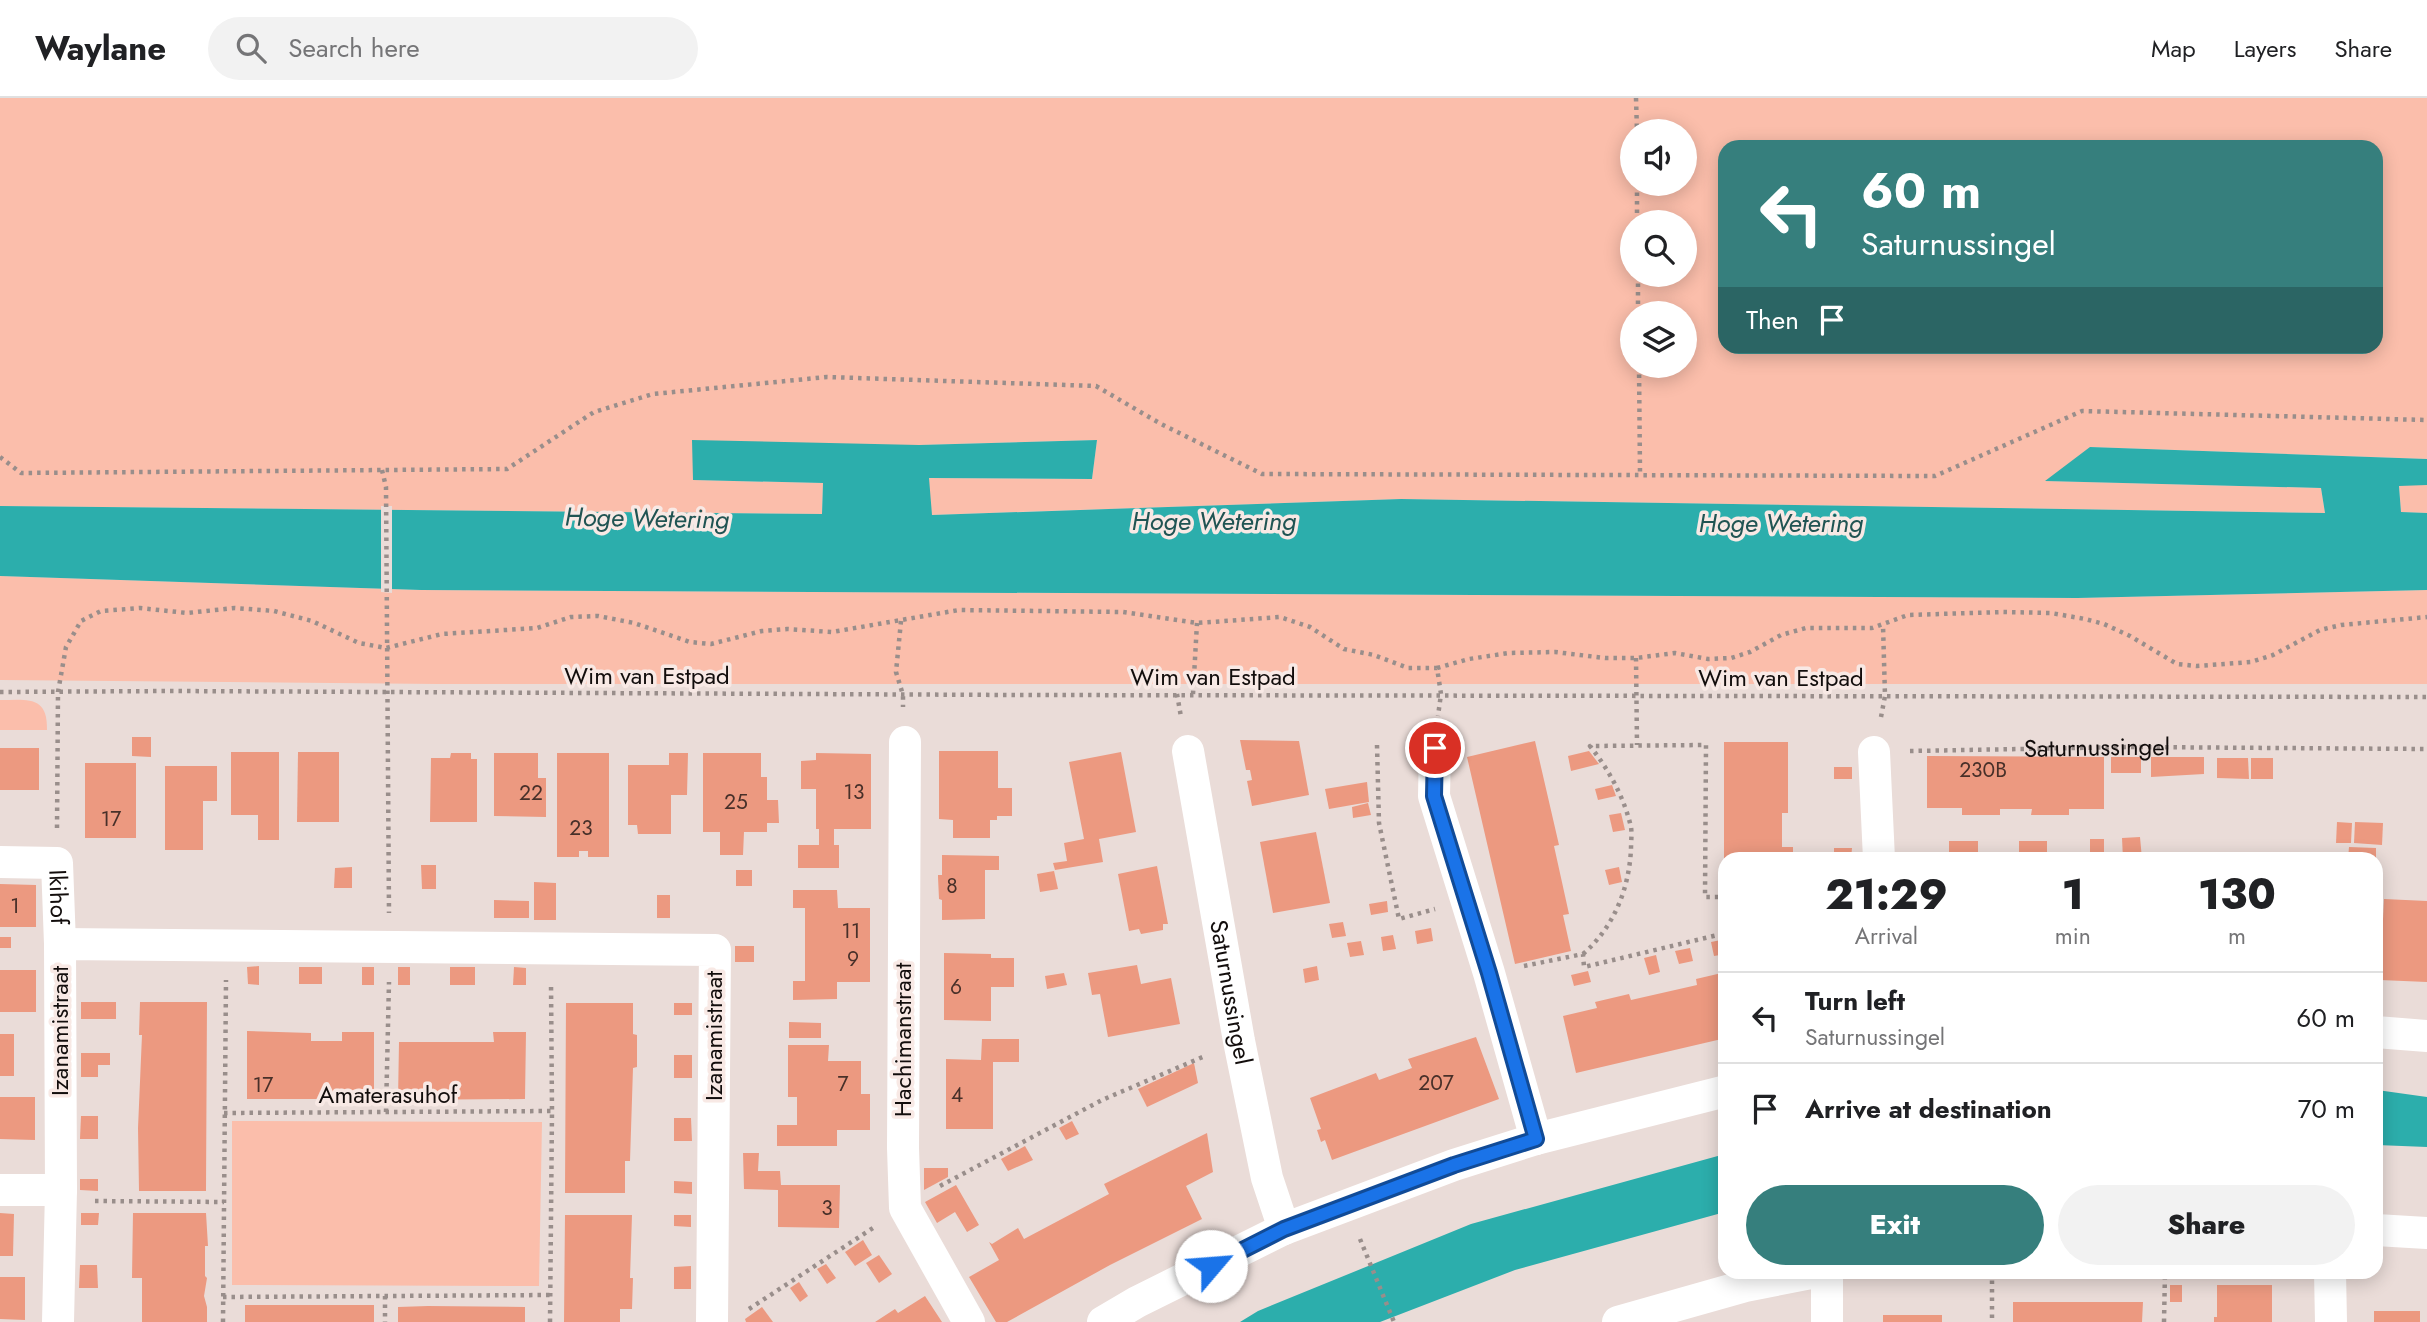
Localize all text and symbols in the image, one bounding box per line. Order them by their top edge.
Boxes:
search box [208,17,698,80]
text: Waylane [35,25,166,72]
icon: search [232,29,270,67]
text: Search here [288,29,420,67]
text: Map [2151,31,2196,66]
text: Layers [2234,31,2296,66]
text: Share [2334,31,2392,66]
map controls [1620,119,1697,378]
button: sound [1620,119,1697,196]
text: 60 m [1861,156,1981,226]
icon: left [1746,168,1837,259]
button: search [1620,210,1697,287]
text: Saturnussingel [1861,221,2056,267]
button: layers [1620,301,1697,378]
text: Then [1746,301,1799,339]
icon: arrive [1813,301,1851,339]
water label: Hoge Wetering [564,498,730,538]
water label: Hoge Wetering [1132,502,1296,540]
water label: Hoge Wetering [1699,504,1863,542]
street label: Wim van Estpad [564,658,730,693]
street label: Wim van Estpad [1130,659,1296,694]
street label: Wim van Estpad [1698,660,1864,695]
pin [1405,718,1465,778]
icon: arrive [1416,729,1454,767]
street label: Saturnussingel [2023,729,2170,766]
house number: 230B [1959,755,2007,785]
house number: 13 [844,777,864,807]
house number: 22 [519,778,543,808]
house number: 25 [724,787,748,817]
house number: 17 [101,804,121,834]
house number: 23 [569,813,593,843]
text: 21:29 [1825,864,1948,925]
text: 1 [2062,864,2084,925]
text: 130 [2198,864,2276,925]
street label: Ikihof [40,869,77,926]
house number: 8 [946,871,958,901]
house number: 1 [10,891,20,921]
house number: 11 [842,916,860,946]
street label: Saturnussingel [1201,917,1261,1068]
text: Arrival [1855,919,1918,953]
text: min [2055,919,2091,953]
text: m [2228,919,2246,953]
house number: 9 [847,944,859,974]
street label: Hachimanstraat [885,963,920,1117]
street label: Izanamistraat [42,966,77,1096]
street label: Izanamistraat [696,971,731,1101]
house number: 6 [950,972,962,1002]
text: Turn left [1805,982,1905,1020]
icon: left [1746,999,1784,1037]
text: 60 m [2296,999,2355,1037]
text: Saturnussingel [1805,1020,1945,1054]
house number: 207 [1418,1068,1454,1098]
house number: 7 [837,1069,849,1099]
house number: 17 [253,1070,273,1100]
street label: Amaterasuhof [319,1077,459,1112]
house number: 4 [951,1080,963,1110]
icon: arrive [1746,1090,1784,1128]
text: Arrive at destination [1805,1090,2052,1128]
text: 70 m [2298,1090,2355,1128]
button: Exit [1746,1185,2044,1265]
button: Share [2058,1185,2355,1265]
house number: 3 [821,1193,833,1223]
position arrow [1174,1229,1248,1303]

